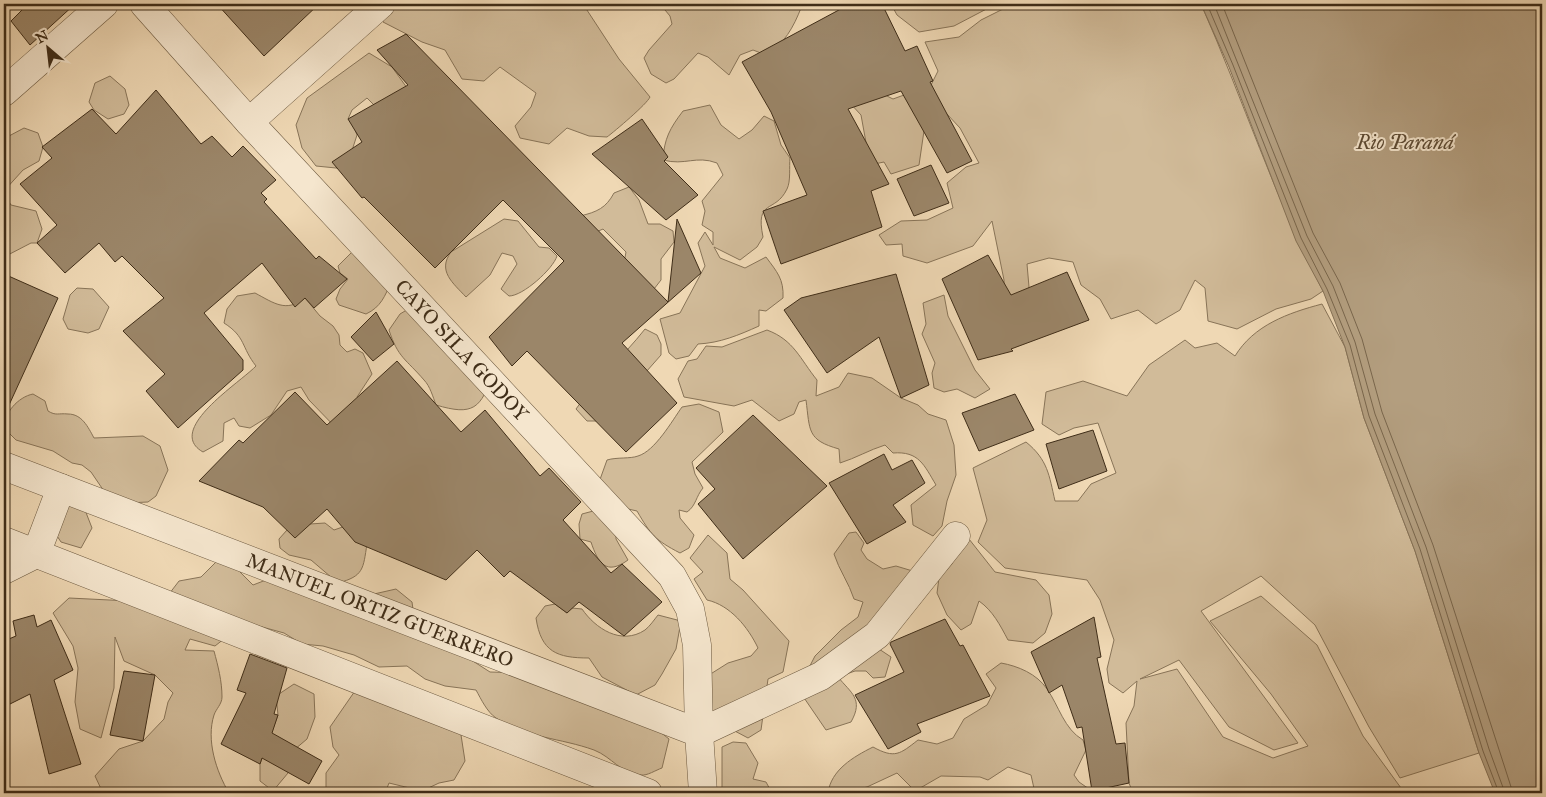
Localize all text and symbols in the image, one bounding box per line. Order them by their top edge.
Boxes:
north arrow [22,22,72,72]
text: N [33,27,51,47]
water label: Rio Paraná [1355,129,1457,155]
street label: CAYO SILA GODOY [390,274,535,427]
street label: MANUEL ORTIZ GUERRERO [243,548,517,672]

